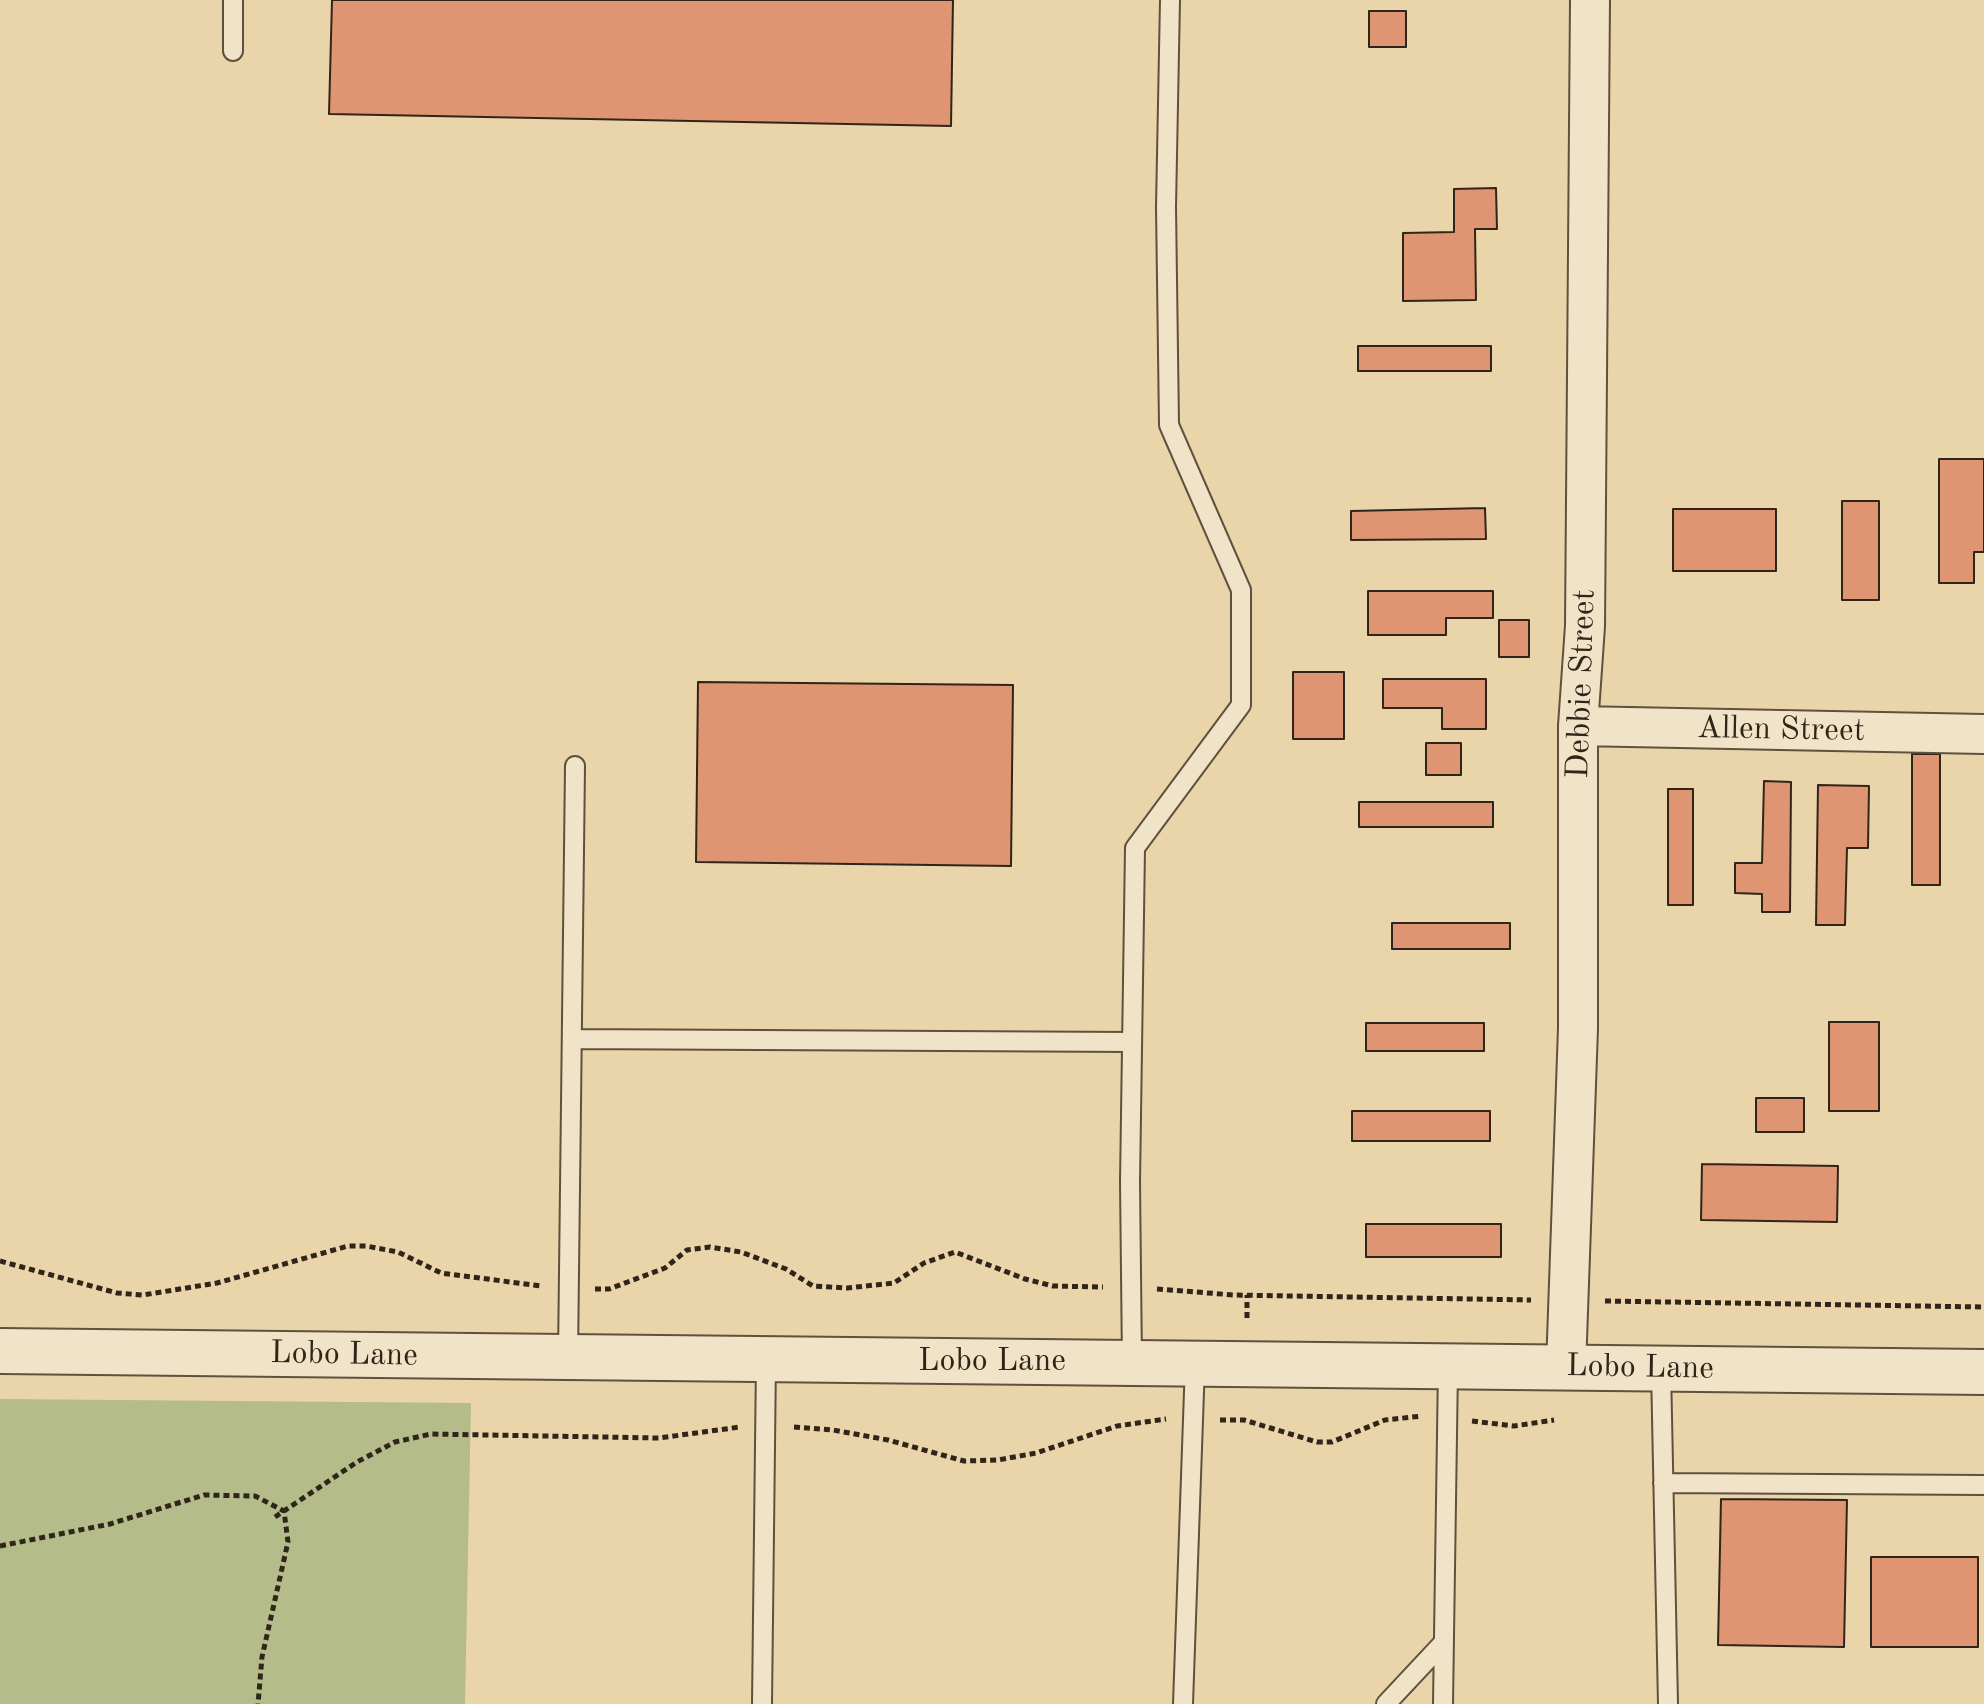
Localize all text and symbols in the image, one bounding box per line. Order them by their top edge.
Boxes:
street label: Debbie Street [1560,589,1604,779]
street label: Allen Street [1697,709,1865,751]
street label: Lobo Lane [270,1335,418,1375]
street label: Lobo Lane [918,1343,1066,1381]
street label: Lobo Lane [1566,1348,1714,1388]

